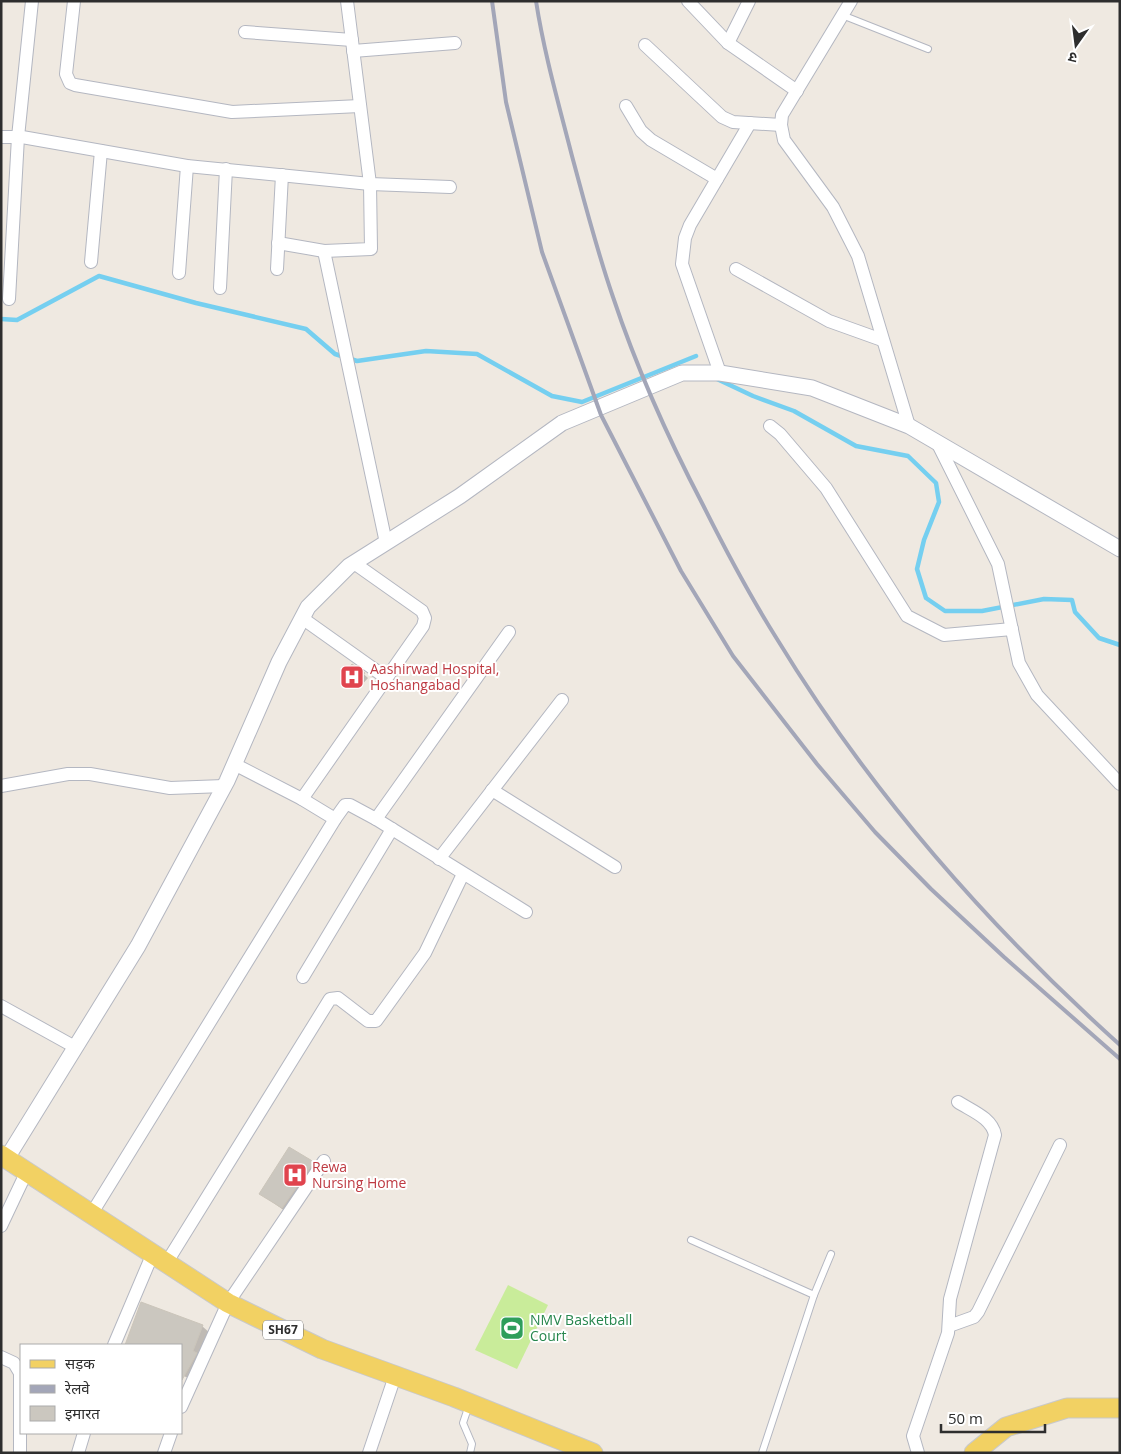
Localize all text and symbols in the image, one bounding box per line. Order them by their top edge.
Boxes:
north arrow [1051,20,1101,70]
text: उ [1066,48,1079,68]
place label: Aashirwad Hospital, Hoshangabad [370,659,499,694]
hospital icon: Aashirwad Hospital, Hoshangabad [339,664,365,690]
place label: Rewa Nursing Home [312,1157,407,1192]
hospital icon: Rewa Nursing Home [282,1162,308,1188]
place label: NMV Basketball Court [530,1310,632,1345]
sports icon: NMV Basketball Court [499,1315,525,1341]
road number: SH67 [263,1320,303,1340]
legend [20,1344,182,1434]
text: सड़क [65,1353,95,1373]
text: रेलवे [64,1378,90,1398]
scale bar [941,1402,1045,1434]
text: इमारत [65,1403,100,1423]
text: 50 m [948,1408,983,1428]

